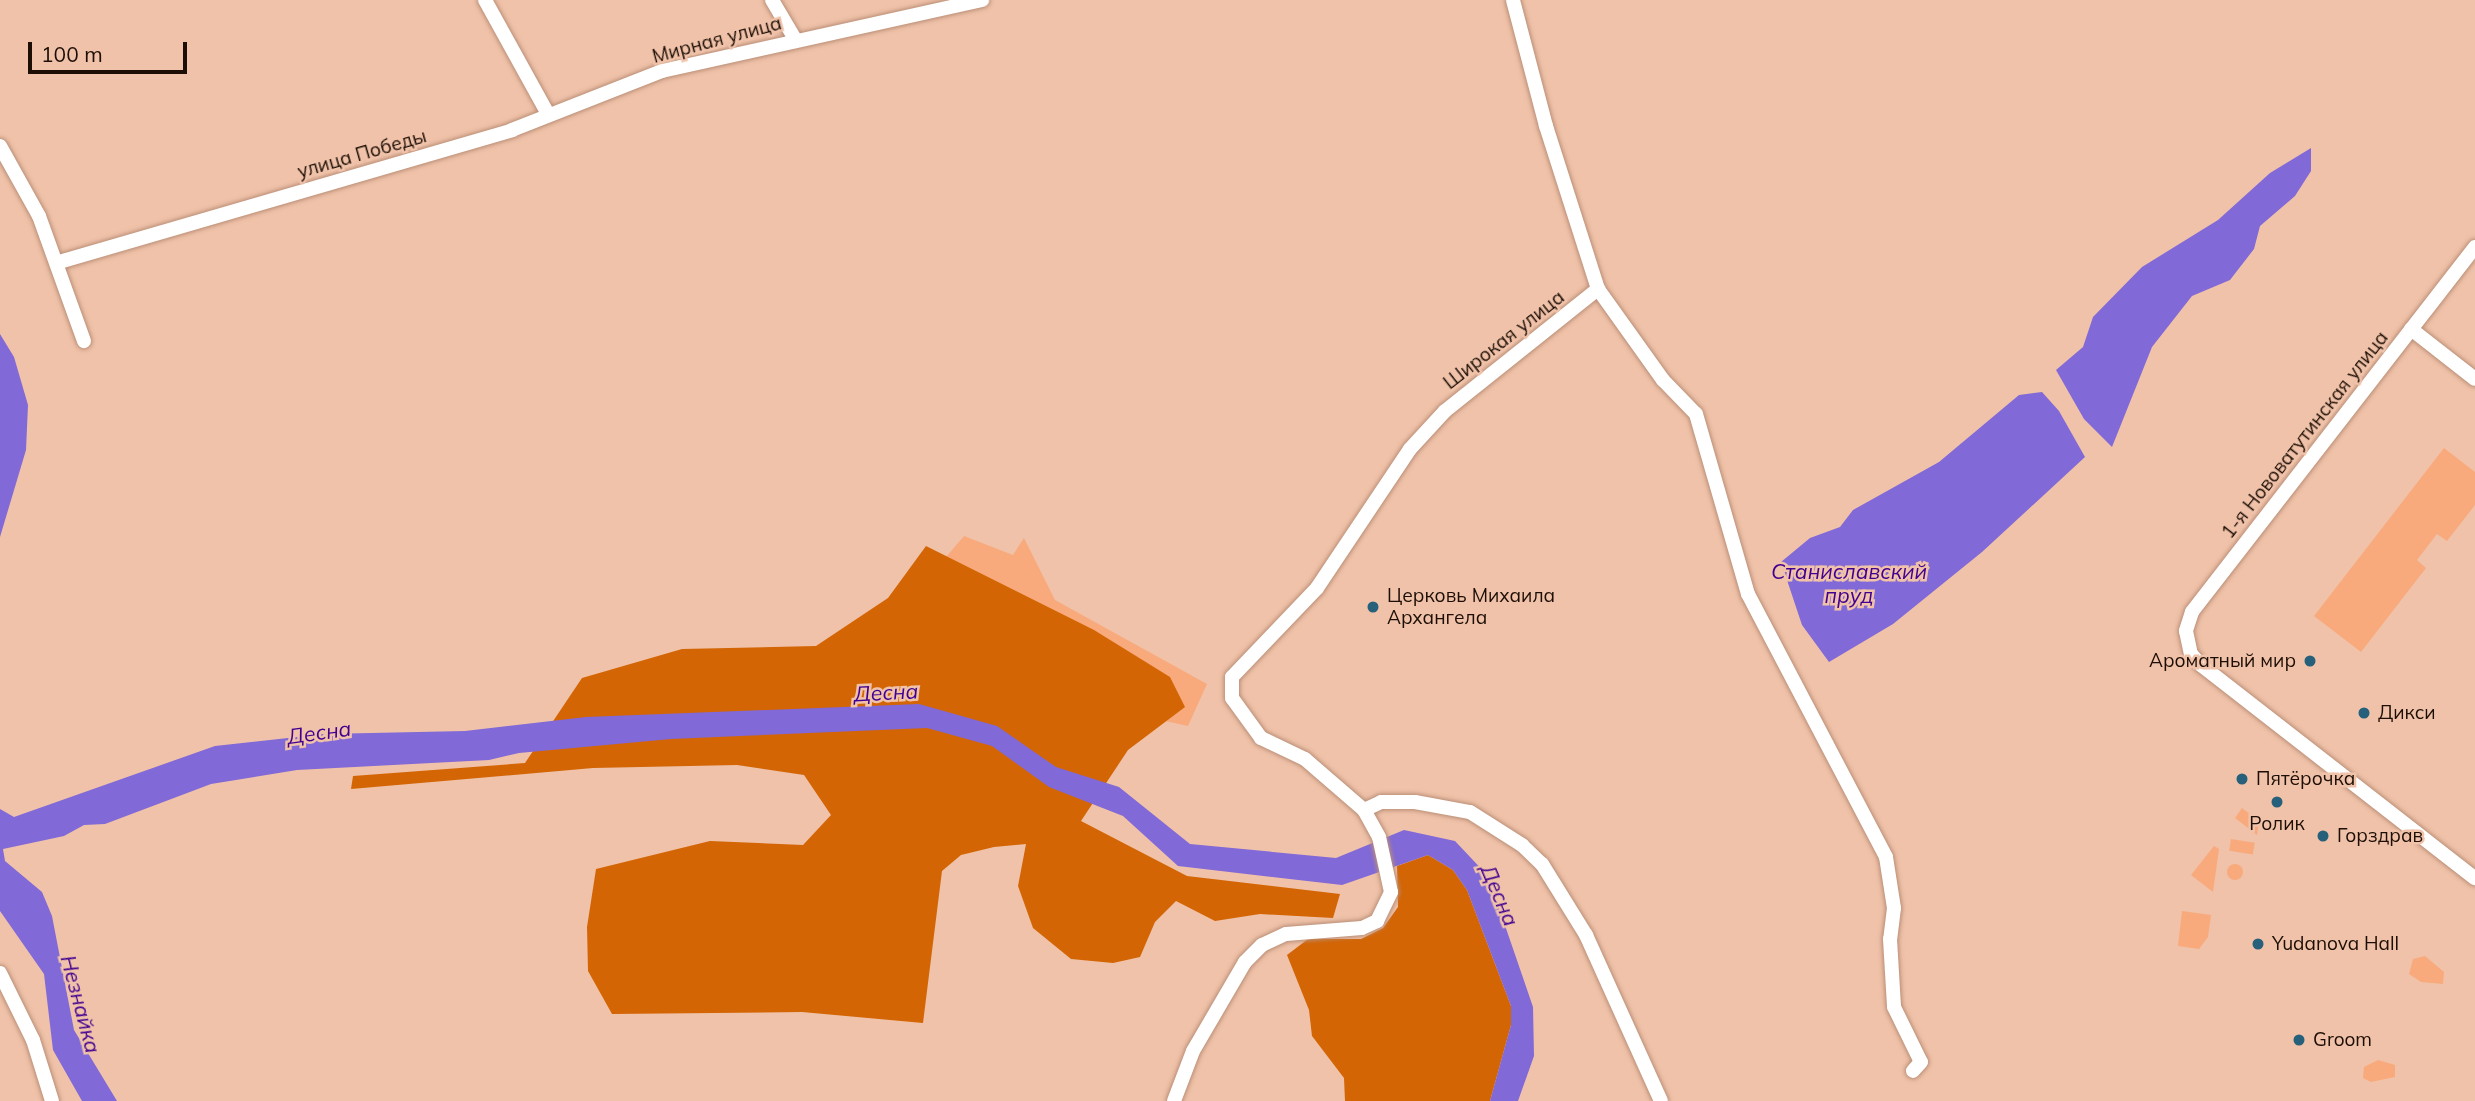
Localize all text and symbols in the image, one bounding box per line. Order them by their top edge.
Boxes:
street label: Мирная улица [650,12,784,68]
scale bar [32,28,191,72]
text: 100 m [41,41,103,67]
street label: улица Победы [295,125,429,183]
street label: Широкая улица [1439,286,1569,394]
street label: 1-я Нововатутинская улица [2217,327,2393,543]
water label: Станиславский пруд [1771,558,1927,608]
place label: Церковь Михаила Архангела [1387,585,1555,629]
marker: Церковь Михаила Архангела [1365,599,1381,615]
place label: Ароматный мир [2149,650,2296,672]
marker: Ароматный мир [2302,653,2318,669]
water label: Десна [853,678,919,706]
place label: Дикси [2378,702,2436,724]
marker: Дикси [2356,705,2372,721]
water label: Десна [285,715,353,749]
place label: Пятёрочка [2256,768,2355,790]
marker: Пятёрочка [2234,771,2250,787]
marker: Ролик [2269,794,2285,810]
place label: Ролик [2249,813,2305,835]
place label: Горздрав [2337,825,2423,847]
marker: Горздрав [2315,828,2331,844]
water label: Десна [1476,860,1524,930]
place label: Yudanova Hall [2272,933,2399,955]
marker: Yudanova Hall [2250,936,2266,952]
water label: Незнайка [56,952,106,1056]
place label: Groom [2313,1029,2372,1051]
marker: Groom [2291,1032,2307,1048]

